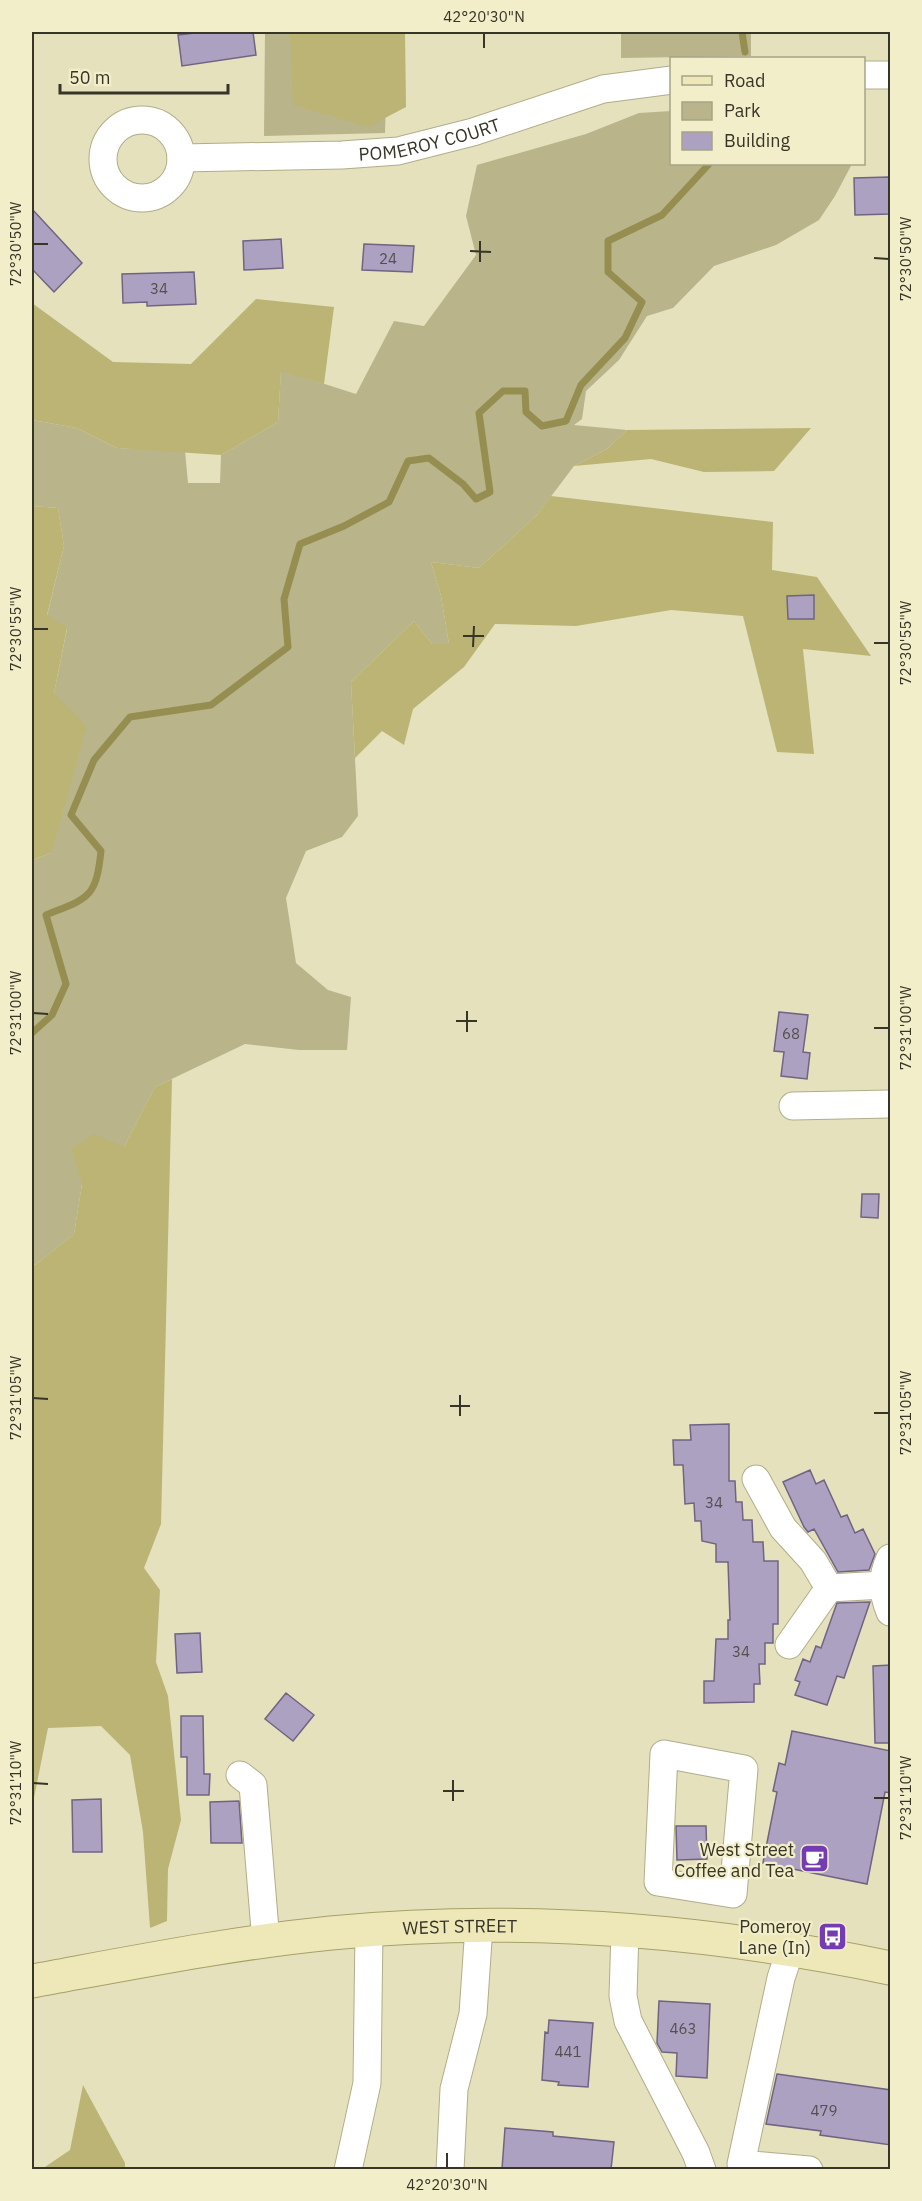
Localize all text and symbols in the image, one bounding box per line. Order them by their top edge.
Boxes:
text: 42°20'30"N [443,7,525,26]
scale bar [60,57,228,95]
legend [670,57,865,165]
text: 50 m [69,66,111,89]
text: Road [724,69,765,92]
text: Park [724,99,761,122]
street label: POMEROY COURT [358,112,503,165]
text: Building [724,129,791,152]
text: 72°30'50"W [6,201,25,286]
text: 72°30'50"W [896,216,915,301]
house number: 24 [379,249,397,268]
house number: 34 [150,279,168,298]
text: 72°30'55"W [6,586,25,671]
text: 72°30'55"W [896,600,915,685]
text: 72°31'00"W [6,970,25,1055]
text: 72°31'00"W [896,985,915,1070]
house number: 68 [782,1024,800,1043]
text: 72°31'05"W [6,1355,25,1440]
text: 72°31'05"W [896,1370,915,1455]
house number: 34 [705,1493,723,1512]
house number: 34 [732,1642,750,1661]
text: 72°31'10"W [6,1740,25,1825]
text: 72°31'10"W [896,1755,915,1840]
place label: West Street Coffee and Tea [674,1838,794,1882]
cafe icon: West Street Coffee and Tea [799,1843,831,1875]
street label: WEST STREET [402,1914,517,1939]
place label: Pomeroy Lane (In) [739,1915,811,1959]
bus stop icon: Pomeroy Lane (In) [816,1920,848,1952]
house number: 463 [669,2019,697,2038]
house number: 441 [554,2042,582,2061]
house number: 479 [810,2101,838,2120]
text: 42°20'30"N [406,2175,488,2194]

